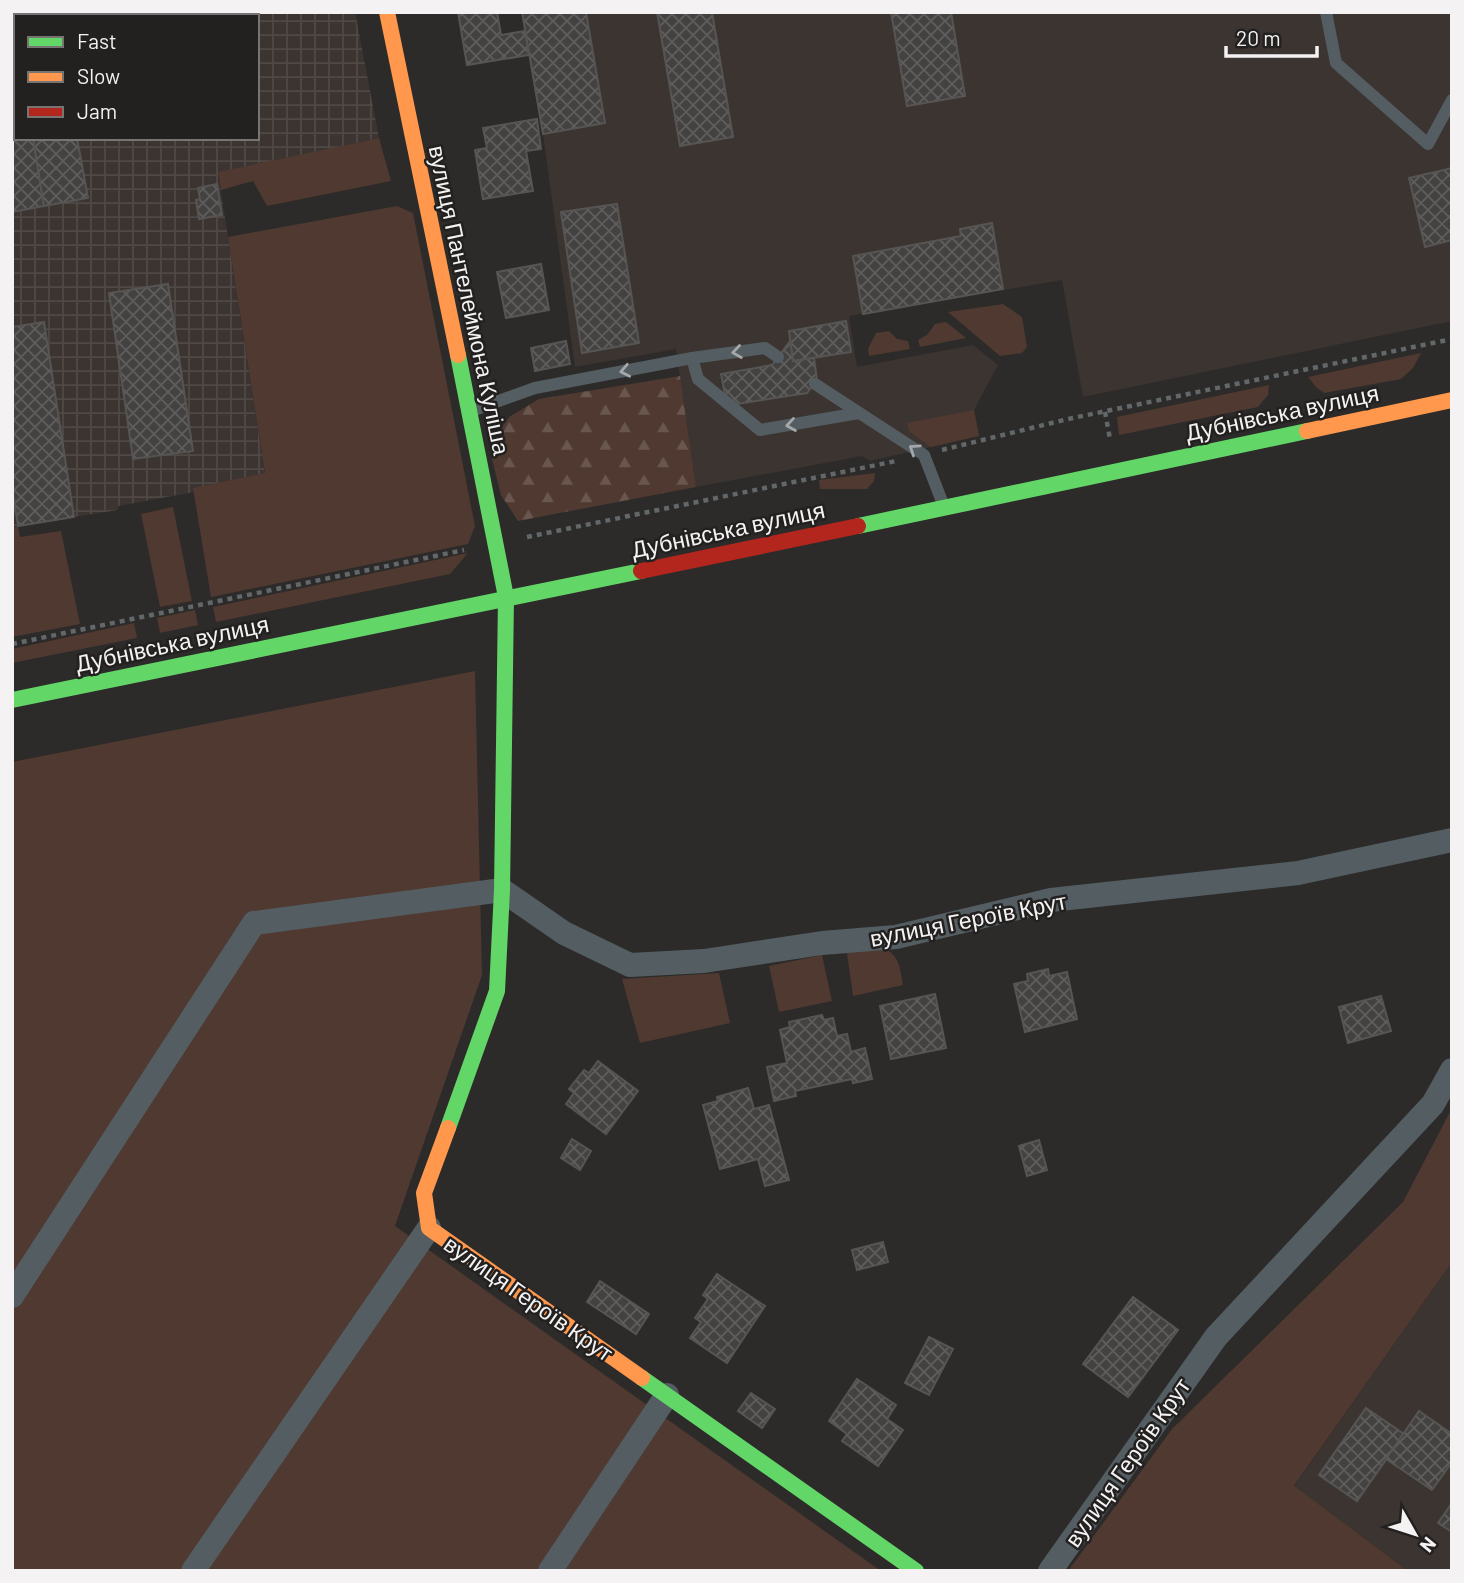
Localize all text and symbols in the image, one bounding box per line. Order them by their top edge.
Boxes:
legend [14,14,259,140]
scale bar [1226,14,1317,58]
text: 20 m [1236,25,1281,50]
text: Fast [77,28,117,53]
text: Slow [77,63,120,88]
text: Jam [77,98,117,123]
street label: вулиця Пантелеймона Куліша [424,143,517,457]
one-way arrow [731,344,743,359]
one-way arrow [619,362,631,377]
street label: Дубнівська вулиця [1183,378,1381,446]
one-way arrow [786,417,797,432]
one-way arrow [909,445,922,457]
street label: Дубнівська вулиця [629,495,827,563]
street label: Дубнівська вулиця [73,609,271,677]
street label: вулиця Героїв Крут [867,886,1069,952]
street label: вулиця Героїв Крут [439,1229,619,1367]
street label: вулиця Героїв Крут [1058,1372,1196,1552]
north arrow [1380,1499,1450,1569]
text: N [1416,1533,1442,1557]

